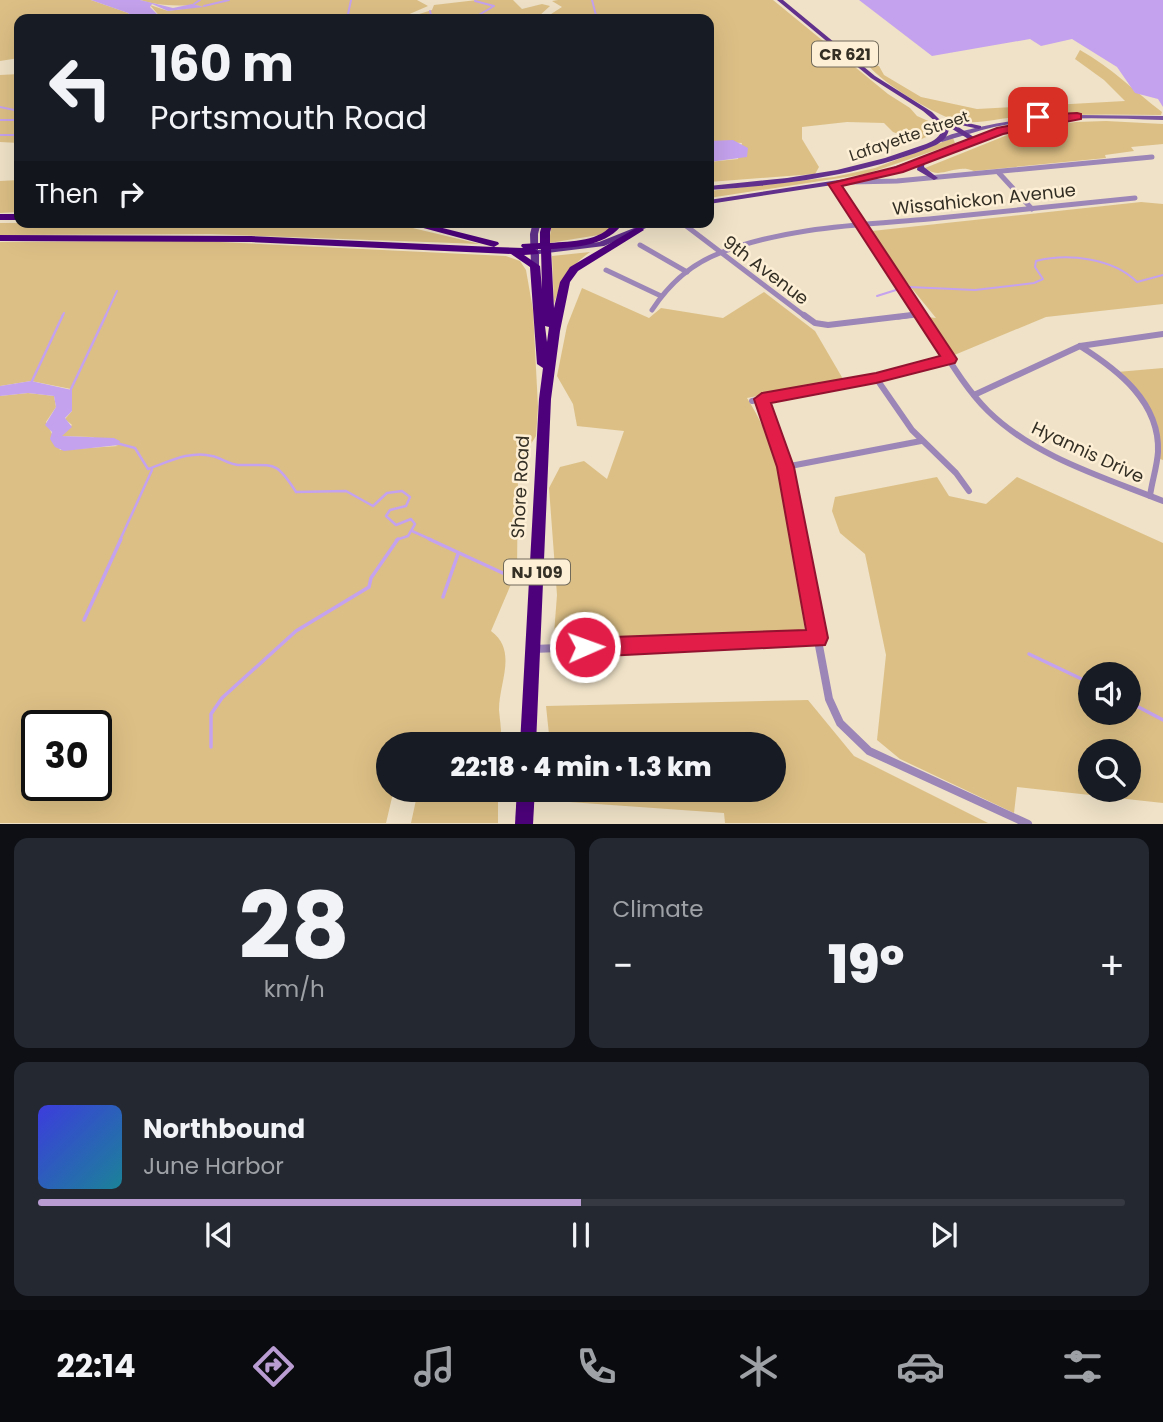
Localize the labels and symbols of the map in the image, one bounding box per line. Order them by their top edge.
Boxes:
road number: CR 621 [812,42,878,66]
pin [1008,87,1068,147]
street label: Lafayette Street [846,105,972,167]
street label: Wissahickon Avenue [891,177,1077,221]
street label: 9th Avenue [718,229,814,311]
street label: Hyannis Drive [1028,415,1148,489]
street label: Shore Road [505,435,535,539]
road number: NJ 109 [504,559,570,584]
position arrow [548,610,622,684]
speed limit sign: 30 [21,710,112,801]

